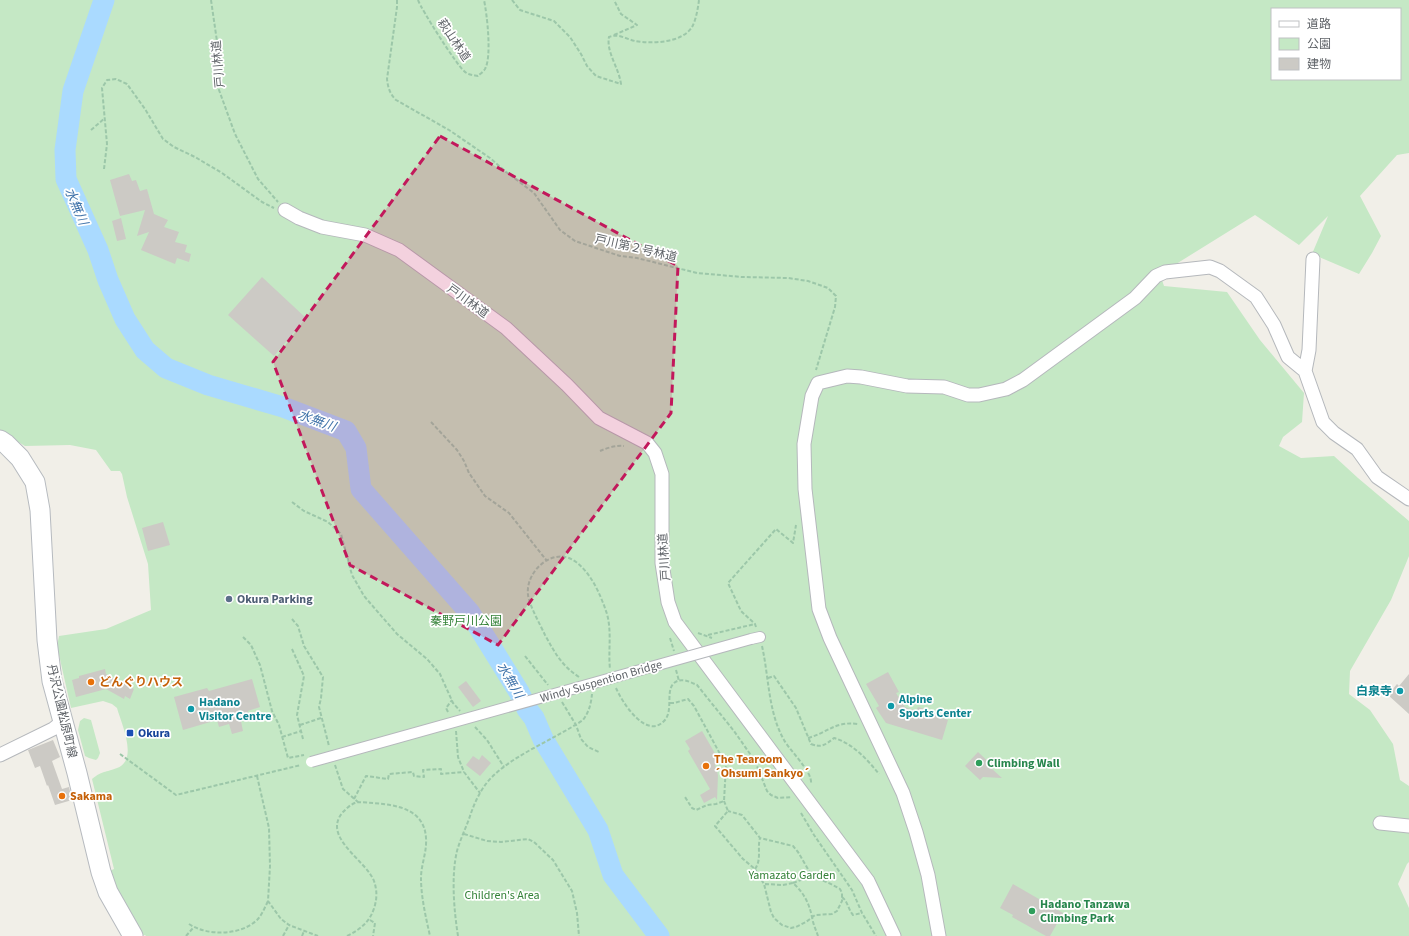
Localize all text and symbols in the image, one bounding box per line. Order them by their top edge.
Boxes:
legend [1271,8,1401,80]
street label: 萩山林道 [433,16,474,65]
text: 道路 [1307,16,1331,33]
text: 公園 [1307,36,1331,53]
street label: 戸川林道 [208,39,229,89]
text: 建物 [1307,56,1331,73]
water label: 水無川 [60,185,93,230]
street label: 戸川第２号林道 [593,231,679,266]
street label: 戸川林道 [443,280,492,322]
water label: 水無川 [295,406,340,437]
street label: 戸川林道 [654,532,675,582]
place label: Okura Parking [237,591,313,608]
marker: Okura Parking [224,594,234,604]
park label: 秦野戸川公園 [430,613,502,630]
street label: Windy Suspention Bridge [538,656,664,707]
water label: 水無川 [492,659,529,704]
street label: 丹沢公園松原町線 [42,662,81,760]
place label: どんぐりハウス [99,674,183,691]
marker: どんぐりハウス [86,677,96,687]
place label: 白泉寺 [1356,683,1392,700]
marker: 白泉寺 [1395,686,1405,696]
place label: Alpine Sports Center [898,691,972,722]
place label: Hadano Visitor Centre [198,694,271,725]
marker: Alpine Sports Center [886,701,896,711]
marker: Hadano Visitor Centre [186,704,196,714]
place label: Okura [138,725,170,742]
marker: Okura [125,728,135,738]
place label: The Tearoom ´Ohsumi Sankyo´ [714,751,810,782]
place label: Climbing Wall [987,755,1060,772]
marker: Climbing Wall [974,758,984,768]
marker: The Tearoom ´Ohsumi Sankyo´ [701,761,711,771]
place label: Sakama [70,788,112,805]
marker: Sakama [57,791,67,801]
park label: Yamazato Garden [747,867,836,884]
park label: Children's Area [464,887,540,904]
place label: Hadano Tanzawa Climbing Park [1040,896,1130,927]
marker: Hadano Tanzawa Climbing Park [1027,906,1037,916]

